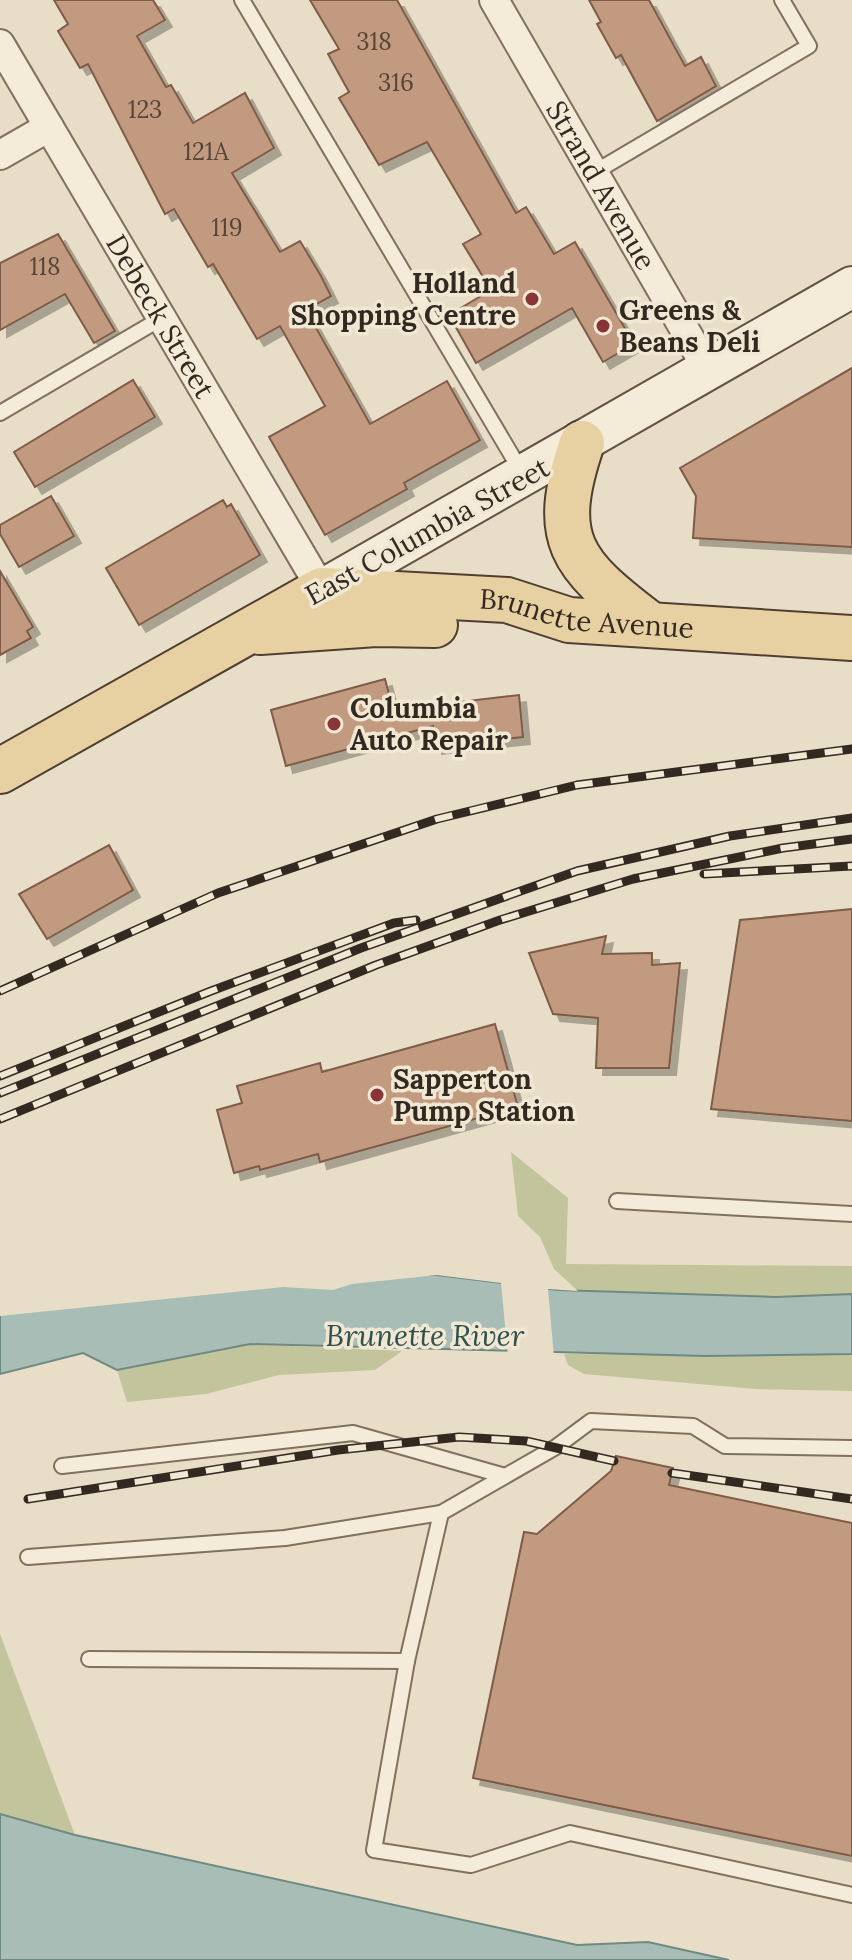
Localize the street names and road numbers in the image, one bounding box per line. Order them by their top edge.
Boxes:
street label: Strand Avenue [538,94,664,276]
street label: Debeck Street [98,228,223,405]
street label: East Columbia Street [299,449,556,613]
street label: Brunette Avenue [479,581,695,646]

